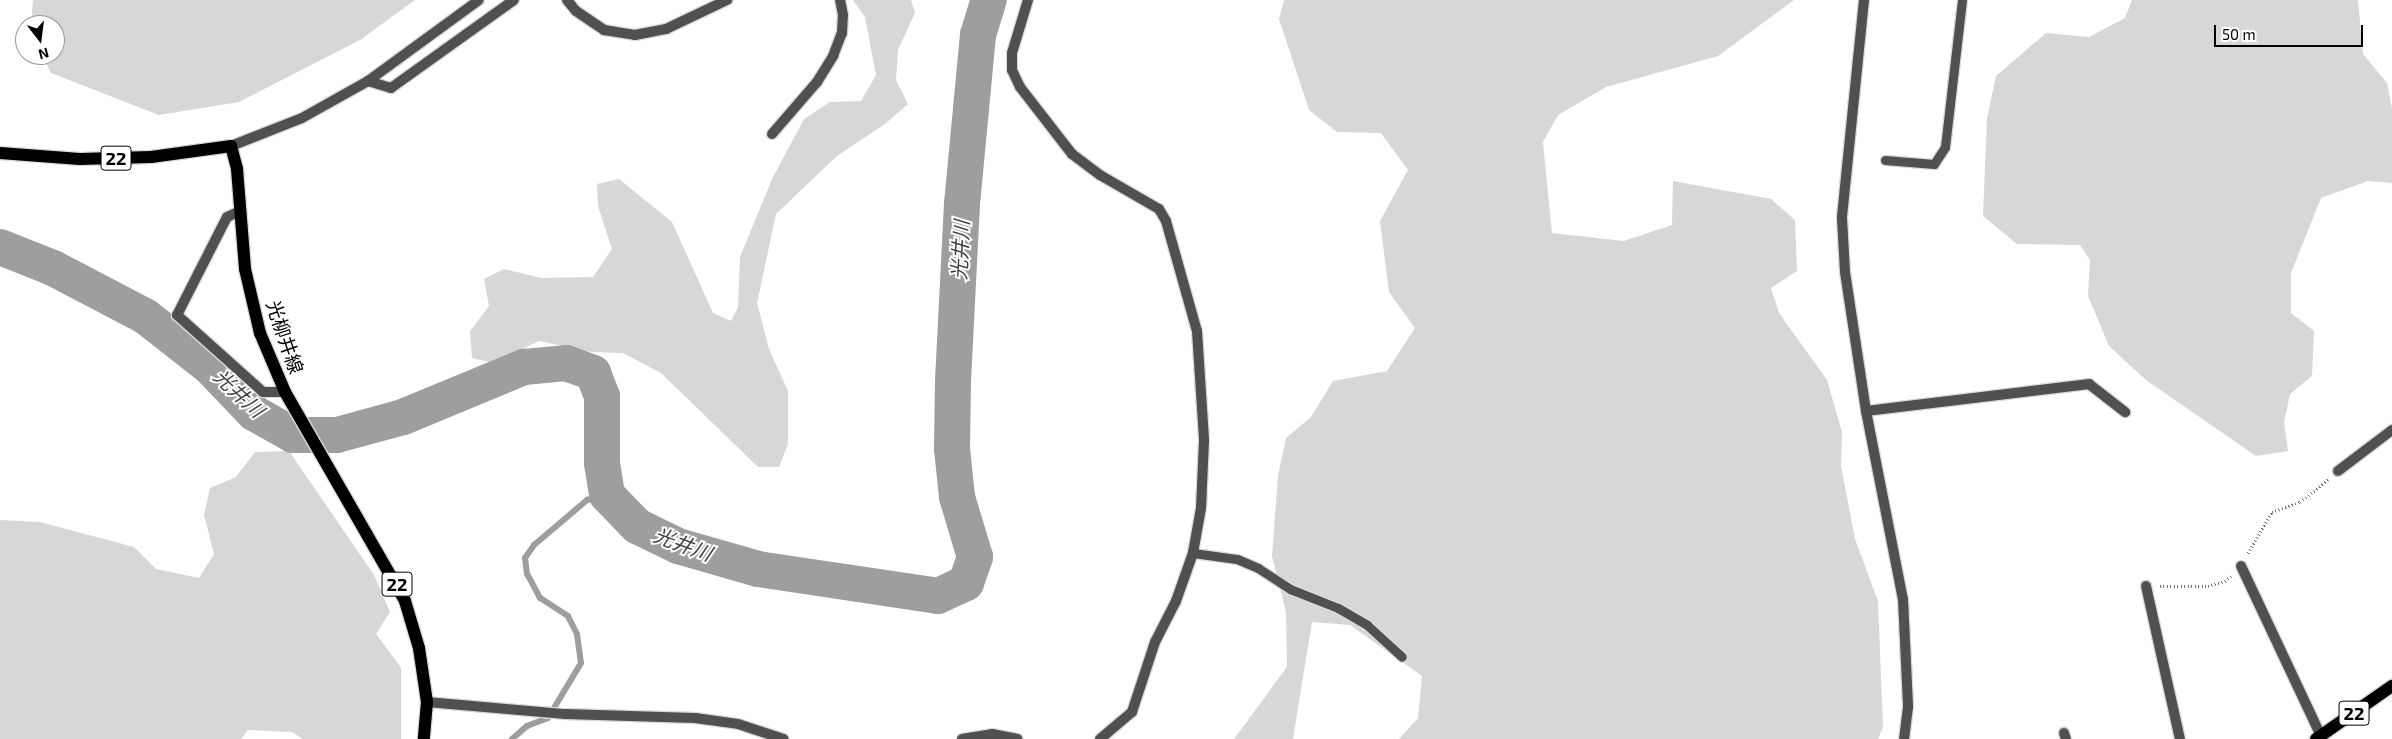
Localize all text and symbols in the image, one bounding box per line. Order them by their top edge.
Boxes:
north arrow [15,15,65,65]
scale bar [2217,15,2366,47]
text: 50 m [2222,25,2256,43]
text: N [37,44,51,64]
road number: 22 [100,142,132,174]
water label: 光井川 [946,219,974,281]
street label: 光柳井線 [262,297,308,377]
water label: 光井川 [209,364,269,422]
water label: 光井川 [651,522,715,566]
road number: 22 [381,568,413,600]
road number: 22 [2338,698,2370,728]

